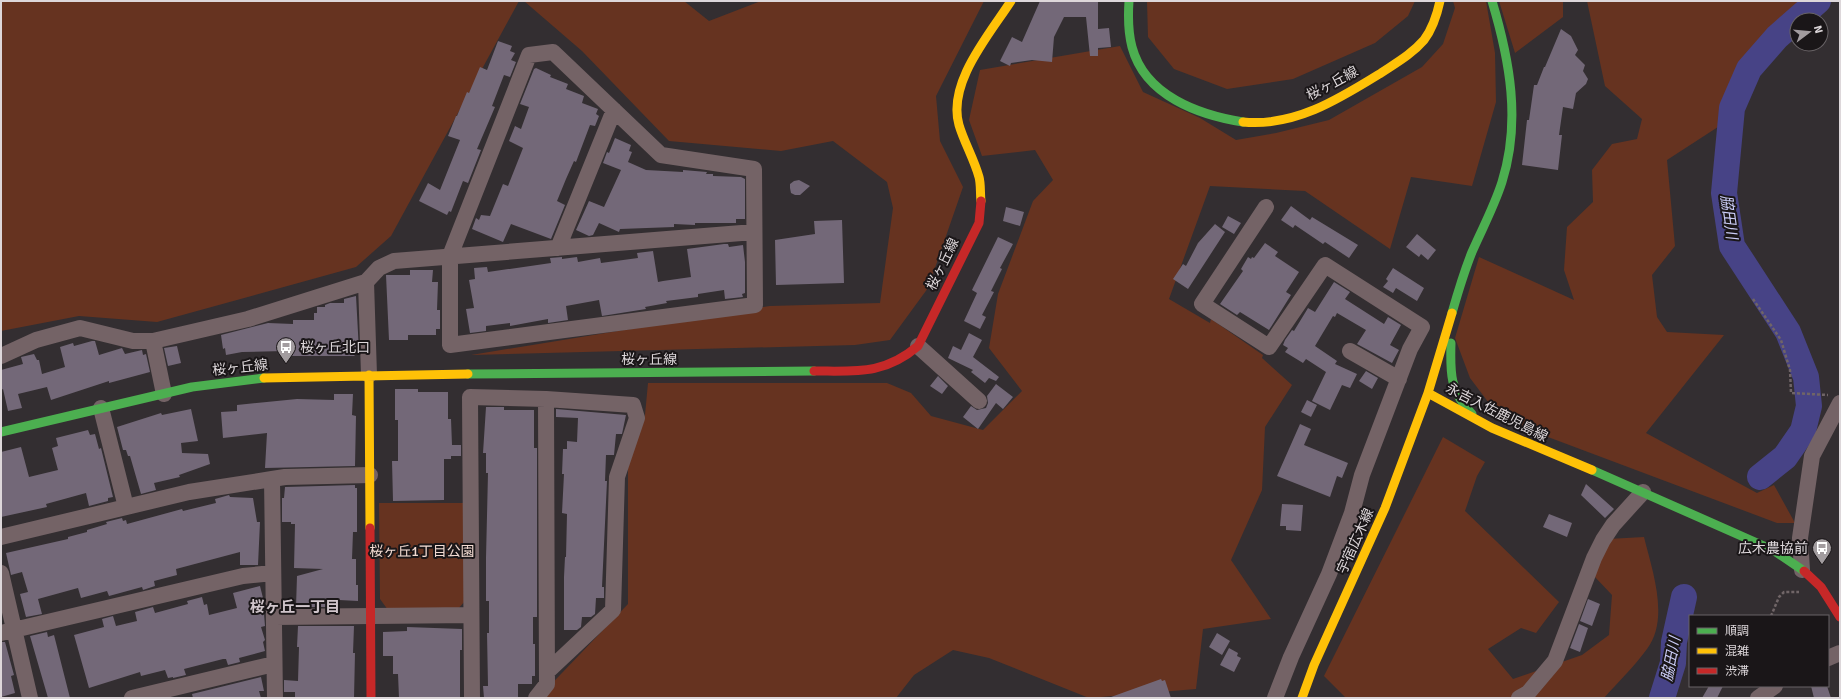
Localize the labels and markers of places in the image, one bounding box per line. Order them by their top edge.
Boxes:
bus stop icon: 桜ヶ丘北口 [275,336,297,364]
place label: 桜ヶ丘北口 [300,339,370,356]
bus stop icon: 広木農協前 [1811,537,1833,565]
place label: 広木農協前 [1738,540,1808,557]

